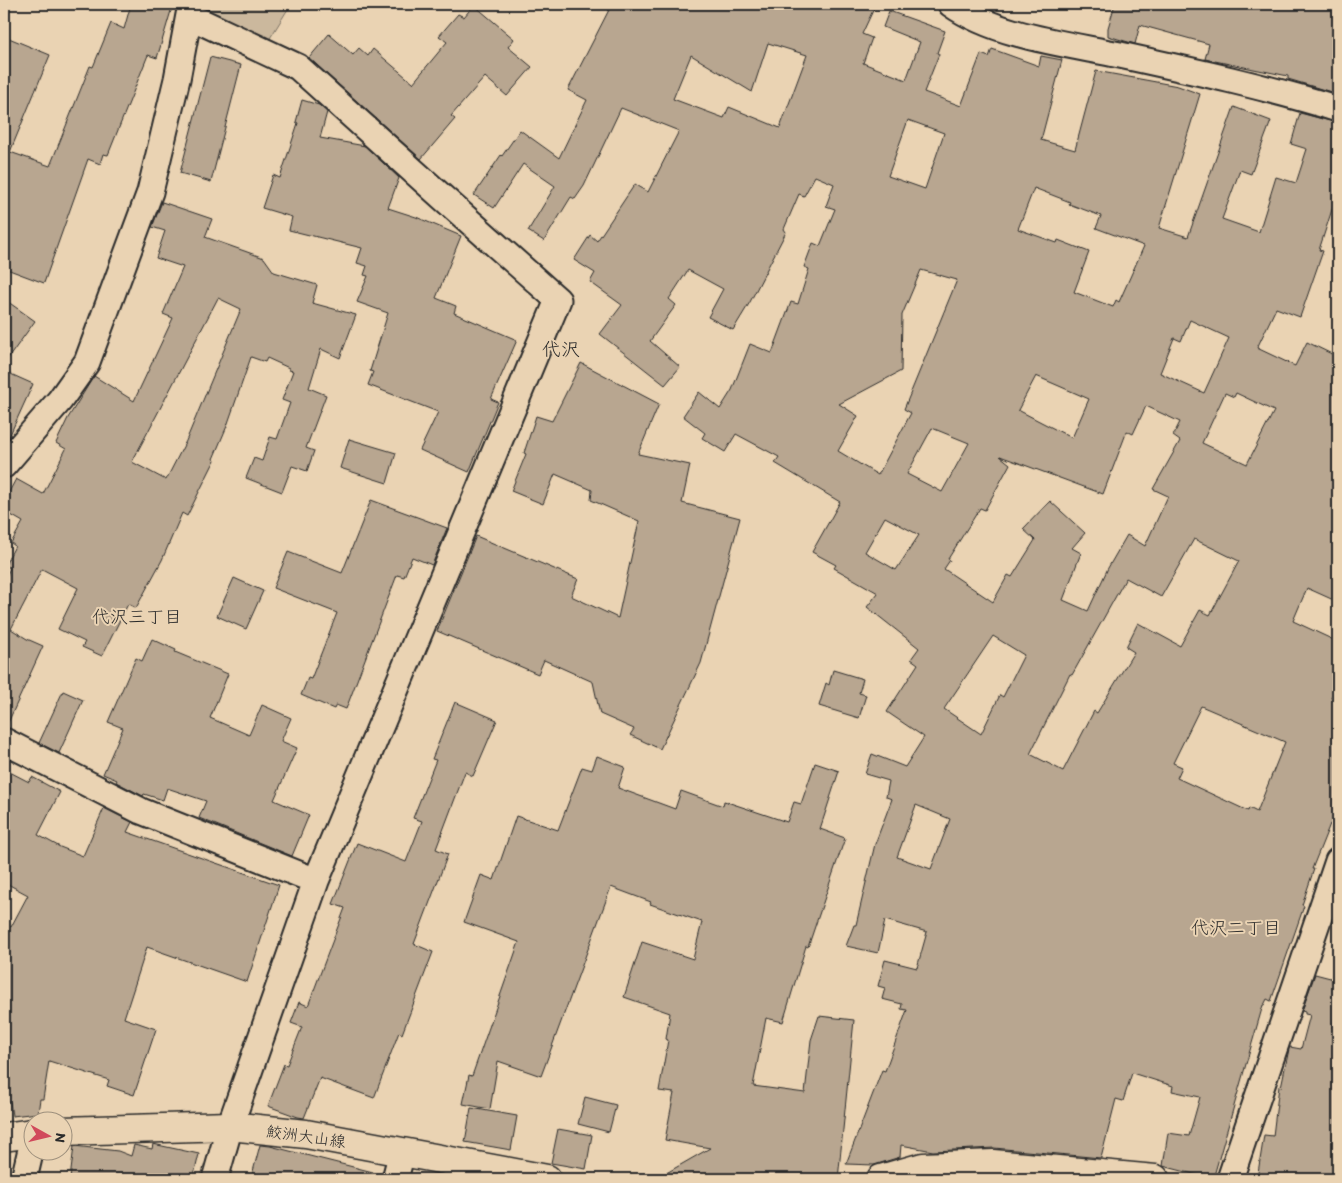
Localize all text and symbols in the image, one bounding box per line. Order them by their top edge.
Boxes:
district label: 代沢 [542,338,580,361]
district label: 代沢三丁目 [92,606,182,628]
district label: 代沢二丁目 [1191,917,1281,939]
north arrow [22,1110,72,1160]
street label: 鮫洲大山線 [265,1122,347,1151]
text: N [51,1132,69,1144]

